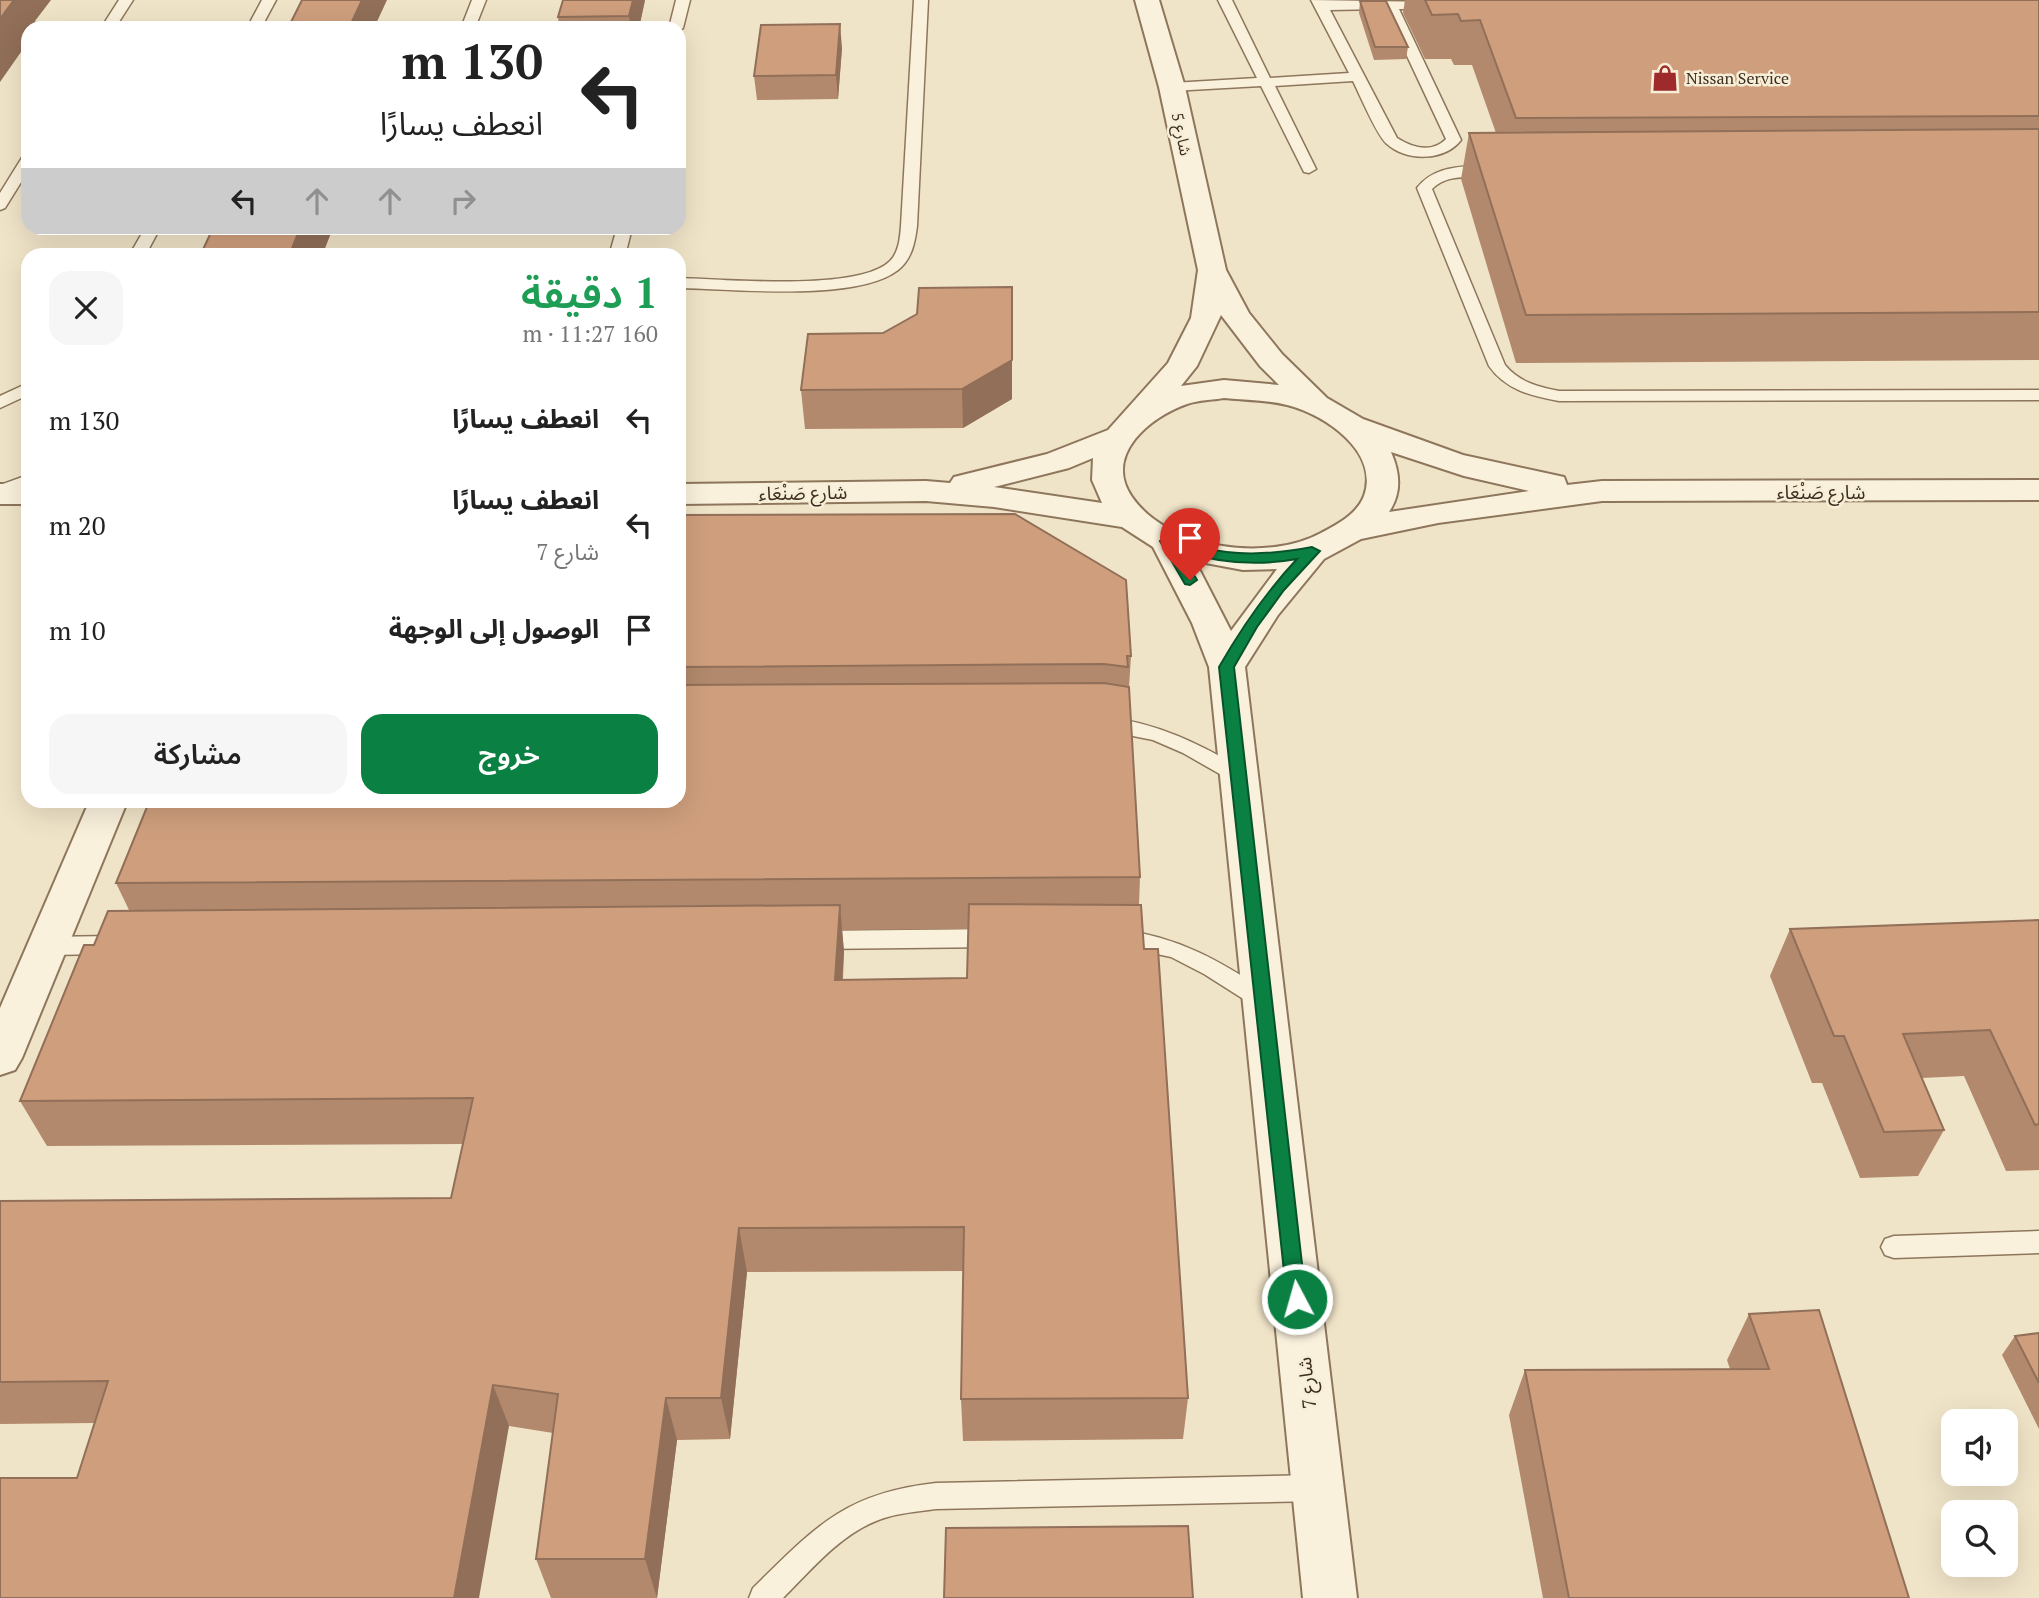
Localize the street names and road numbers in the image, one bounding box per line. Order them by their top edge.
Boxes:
street label: شارع 5 [1165,110,1197,158]
street label: شارع صَنْعَاء [759,479,848,507]
street label: شارع صَنْعَاء [1777,479,1865,506]
street label: شارع 7 [1291,1356,1323,1410]

